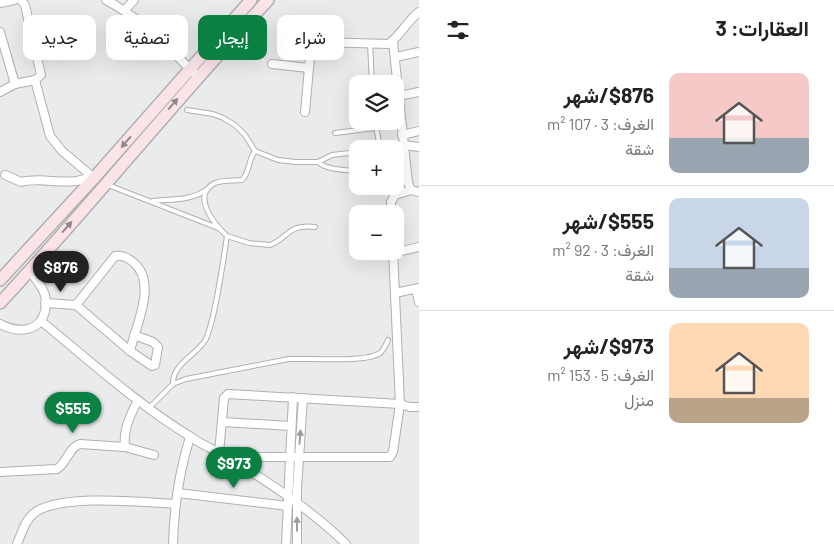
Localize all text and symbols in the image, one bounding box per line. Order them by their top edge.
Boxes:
chip: جديد [23,15,96,60]
chip: تصفية [106,15,188,60]
chip: إيجار [198,15,267,60]
chip: شراء [277,15,344,60]
text: العقارات: 3 [715,15,809,40]
icon: filters [444,16,472,44]
map controls [349,75,404,260]
button: layers [349,75,404,130]
text: $876/شهر [563,82,654,107]
icon: home [709,93,769,153]
one-way arrow [168,98,179,111]
text: الغرف: 3 · 107 m² [547,114,654,133]
one-way arrow [120,135,132,147]
text: شقة [625,139,654,158]
button: + [349,140,404,195]
button: − [349,205,404,260]
text: $555/شهر [563,208,654,233]
icon: home [709,218,769,278]
one-way arrow [62,221,73,234]
text: الغرف: 3 · 92 m² [552,240,654,259]
pin: $876 [31,250,91,293]
text: $876 [44,257,78,276]
text: شقة [625,265,654,284]
text: $973/شهر [564,333,654,358]
icon: home [709,343,769,403]
text: الغرف: 5 · 153 m² [547,365,654,384]
text: منزل [624,390,654,409]
pin: $555 [43,392,103,434]
text: $555 [55,398,91,417]
one-way arrow [296,429,304,445]
pin: $973 [204,446,264,489]
text: $973 [217,453,251,472]
one-way arrow [293,515,301,531]

